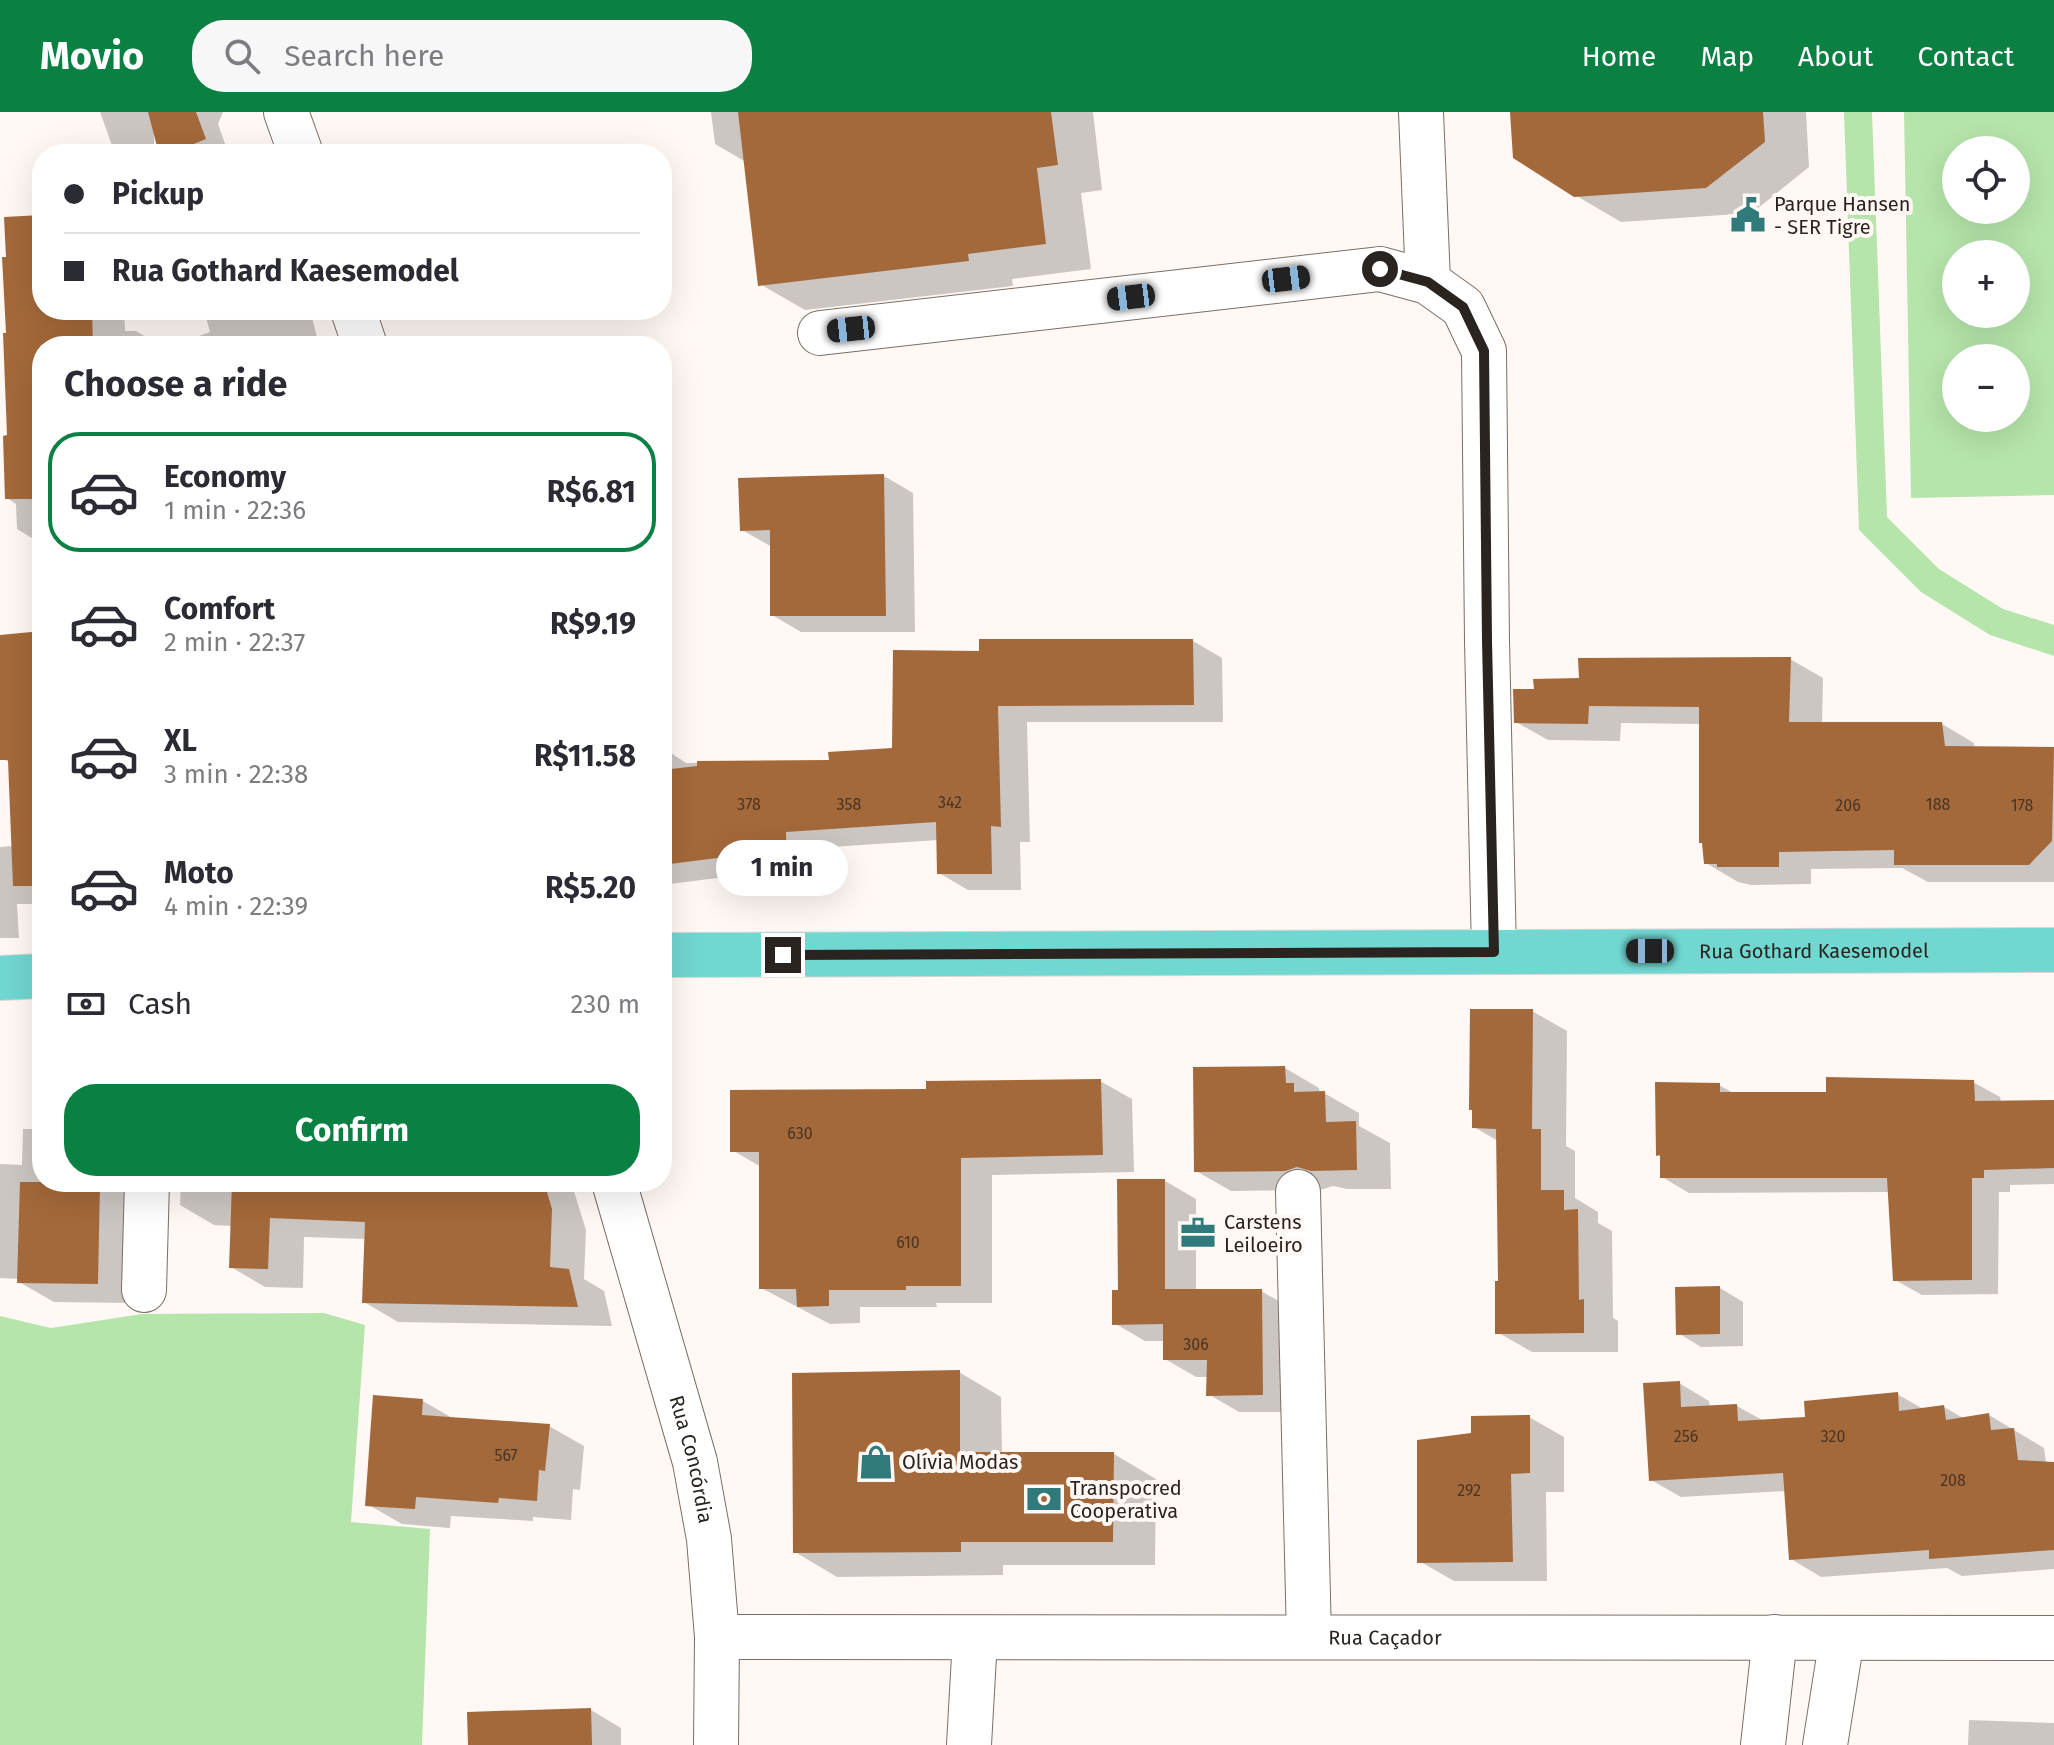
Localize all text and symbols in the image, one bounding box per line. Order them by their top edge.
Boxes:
search box [192,20,752,92]
text: Movio [40,33,144,79]
icon: search [220,34,264,78]
text: Search here [284,38,444,74]
text: Home [1582,40,1656,73]
text: Map [1700,40,1754,73]
text: About [1798,40,1873,73]
text: Contact [1917,40,2014,73]
map controls [1942,136,2030,432]
button: locate [1942,136,2030,224]
text: Pickup [112,176,204,212]
place label: Parque Hansen - SER Tigre [1774,192,1910,239]
public building icon: Parque Hansen - SER Tigre [1729,196,1767,234]
button: + [1942,240,2030,328]
route start [1362,251,1398,287]
text: Rua Gothard Kaesemodel [112,253,459,289]
car [1261,264,1311,294]
car [1106,282,1156,312]
car [826,315,876,343]
button: − [1942,344,2030,432]
text: Choose a ride [64,362,287,406]
icon: car [68,456,140,528]
text: Economy [164,459,286,495]
text: R$6.81 [547,474,636,510]
text: 1 min · 22:36 [164,495,306,526]
icon: car [68,588,140,660]
text: Comfort [164,591,275,627]
text: R$9.19 [550,606,636,642]
text: 2 min · 22:37 [164,627,305,658]
icon: car [68,720,140,792]
text: XL [164,723,197,759]
text: R$11.58 [534,738,636,774]
text: 3 min · 22:38 [164,759,308,790]
house number: 342 [938,793,962,812]
house number: 378 [737,795,761,814]
house number: 358 [837,795,862,814]
house number: 188 [1926,795,1950,814]
house number: 206 [1835,796,1861,815]
house number: 178 [2011,796,2033,815]
callout: 1 min [717,839,849,895]
icon: car [68,852,140,924]
text: 1 min [751,852,813,883]
text: Moto [164,855,234,891]
text: R$5.20 [545,870,636,906]
text: 4 min · 22:39 [164,891,308,922]
route end [765,937,801,973]
street label: Rua Gothard Kaesemodel [1699,938,1929,963]
car [1626,939,1674,963]
icon: cash [64,982,108,1026]
text: Cash [128,986,192,1022]
text: 230 m [571,989,640,1020]
button: Confirm [64,1084,640,1176]
house number: 630 [787,1124,813,1143]
place label: Carstens Leiloeiro [1224,1210,1303,1257]
office icon: Carstens Leiloeiro [1179,1214,1217,1252]
house number: 610 [896,1233,920,1252]
house number: 306 [1183,1335,1209,1354]
street label: Rua Concórdia [664,1393,718,1525]
house number: 256 [1674,1427,1698,1446]
house number: 320 [1821,1427,1845,1446]
shop icon: Olívia Modas [857,1443,895,1481]
house number: 567 [494,1446,518,1465]
place label: Olívia Modas [902,1450,1018,1474]
house number: 208 [1940,1471,1966,1490]
place label: Transpocred Cooperativa [1070,1476,1182,1523]
bank icon: Transpocred Cooperativa [1025,1480,1063,1518]
house number: 292 [1457,1481,1481,1500]
street label: Rua Caçador [1328,1625,1442,1651]

